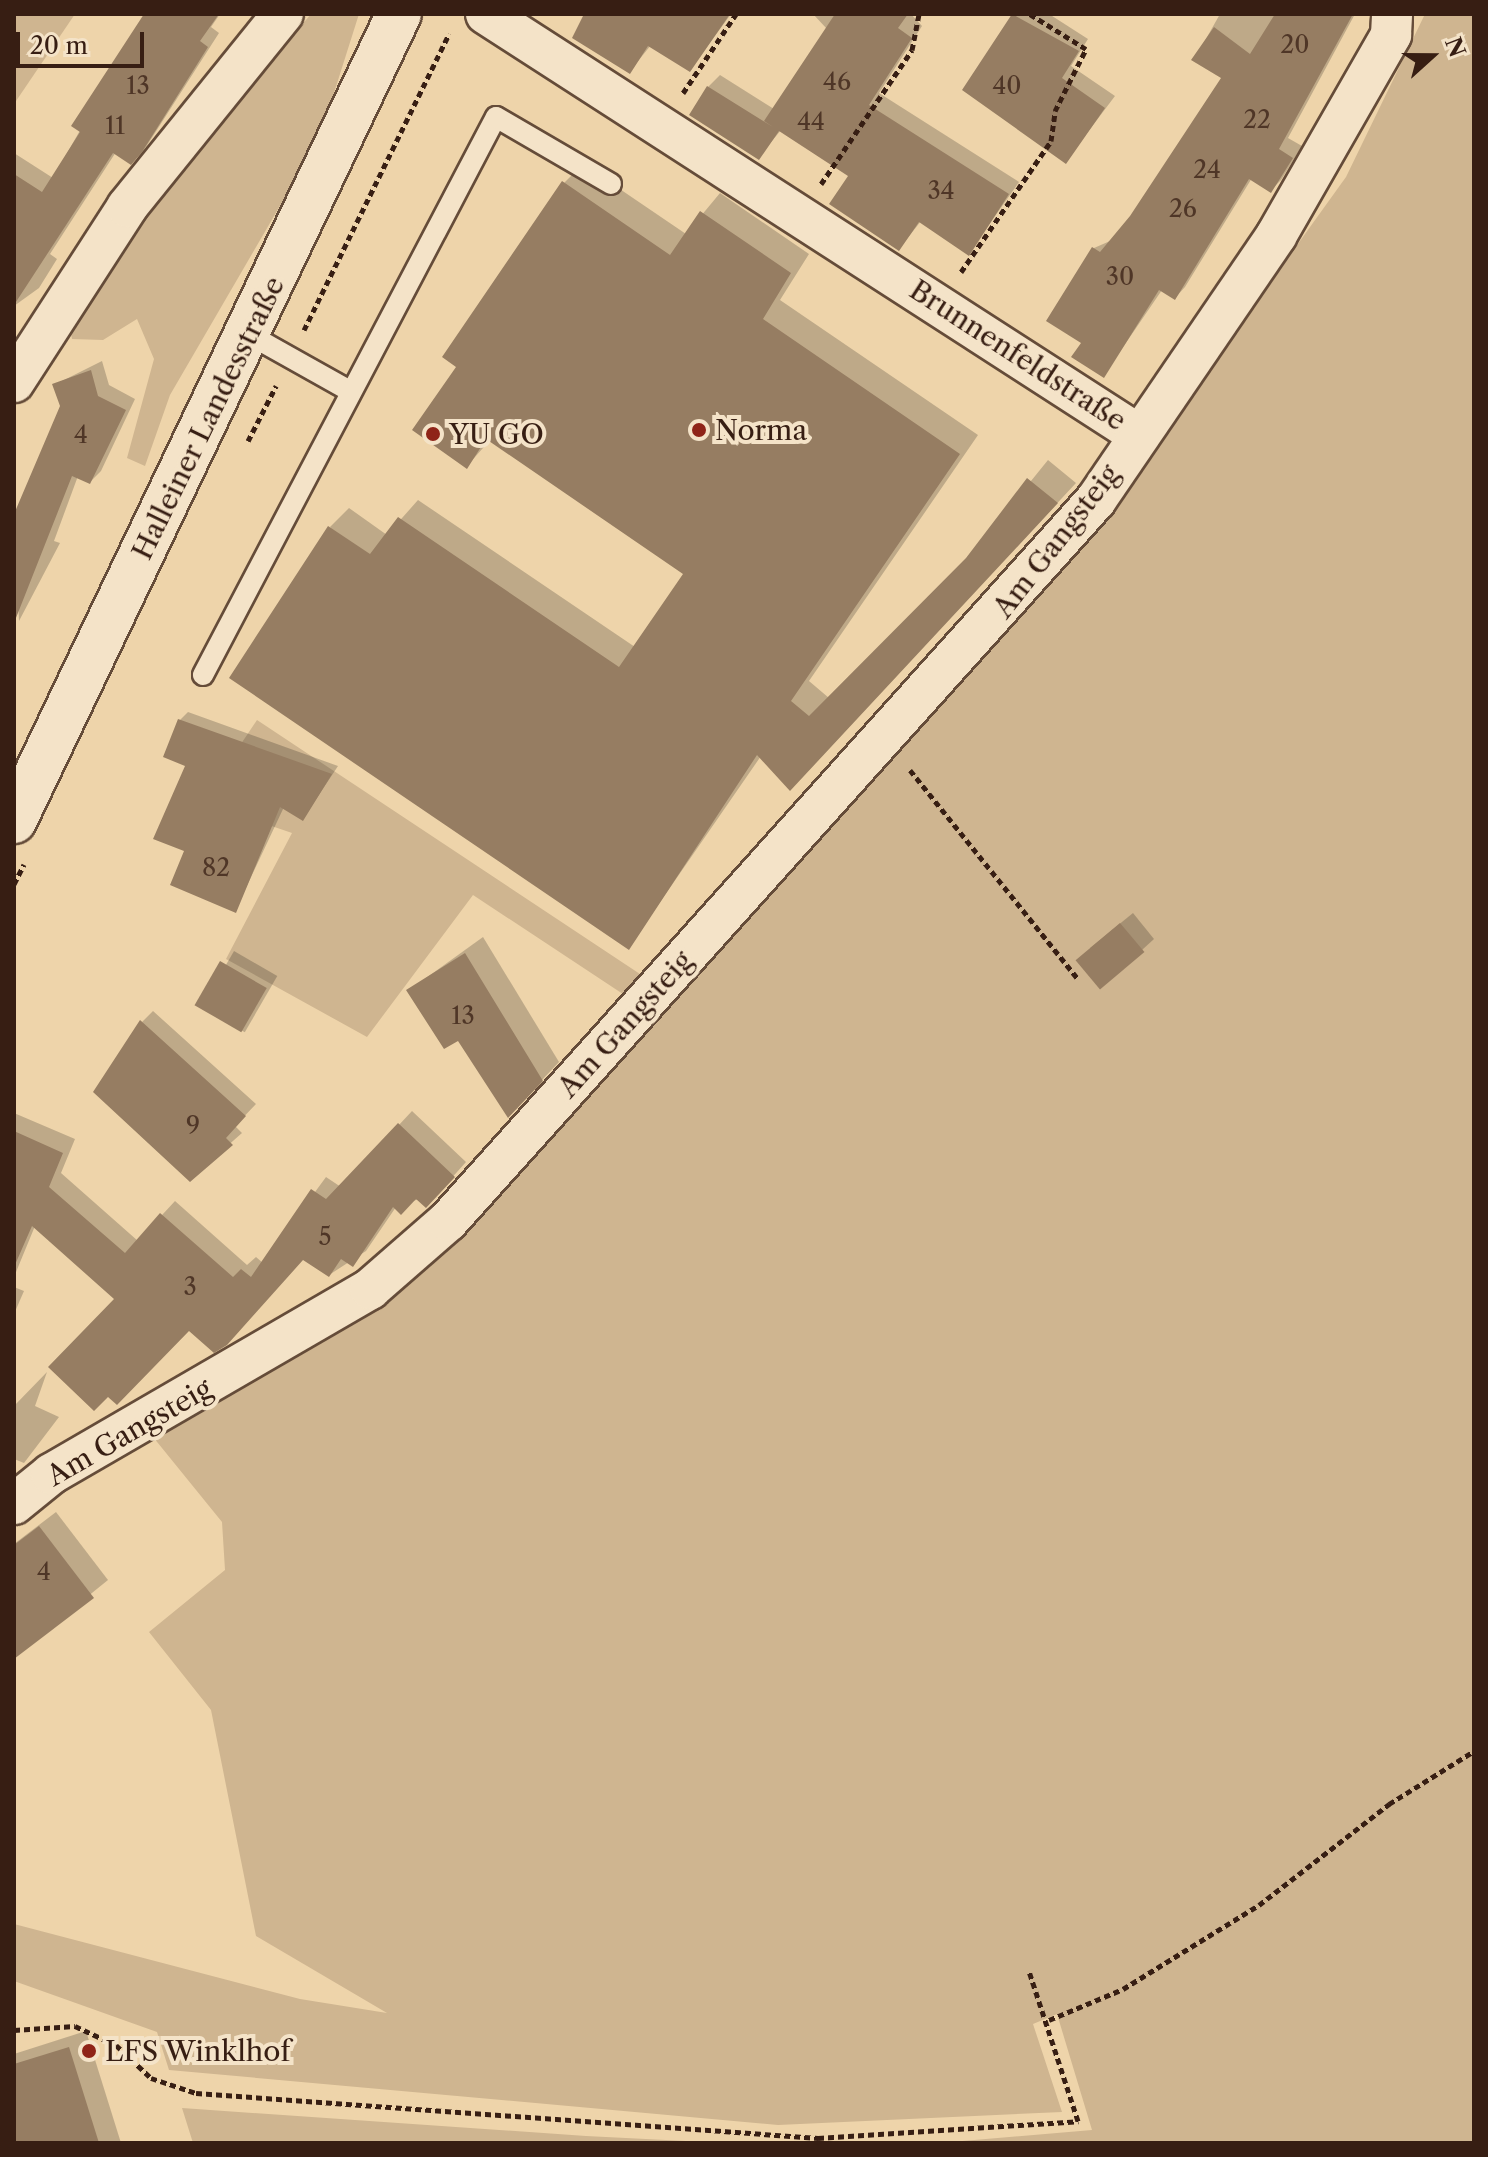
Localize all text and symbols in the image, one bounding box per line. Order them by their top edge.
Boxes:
scale bar [20,16,148,66]
north arrow [1392,16,1472,96]
text: 20 m [30,31,88,60]
house number: 20 [1280,31,1310,59]
text: N [1439,33,1471,61]
house number: 46 [823,68,851,96]
house number: 13 [126,72,150,100]
house number: 40 [992,72,1022,100]
house number: 22 [1243,106,1271,134]
house number: 44 [797,108,825,136]
house number: 11 [105,112,125,140]
house number: 24 [1193,156,1221,184]
house number: 34 [927,177,955,205]
house number: 26 [1169,195,1197,223]
house number: 30 [1106,263,1134,291]
street label: Halleiner Landesstraße [125,271,291,565]
street label: Brunnenfeldstraße [904,273,1132,437]
place label: Norma [715,413,807,447]
place label: YU GO [449,417,544,451]
house number: 4 [74,421,88,449]
marker: Norma [690,421,708,439]
marker: YU GO [424,425,442,443]
street label: Am Gangsteig [986,458,1126,624]
house number: 82 [202,854,230,882]
street label: Am Gangsteig [551,944,699,1104]
house number: 13 [451,1002,475,1030]
house number: 9 [186,1112,200,1140]
house number: 5 [318,1223,332,1251]
house number: 3 [183,1273,197,1301]
street label: Am Gangsteig [41,1371,217,1493]
house number: 4 [37,1558,51,1586]
place label: LFS Winklhof [105,2034,291,2068]
marker: LFS Winklhof [80,2042,98,2060]

